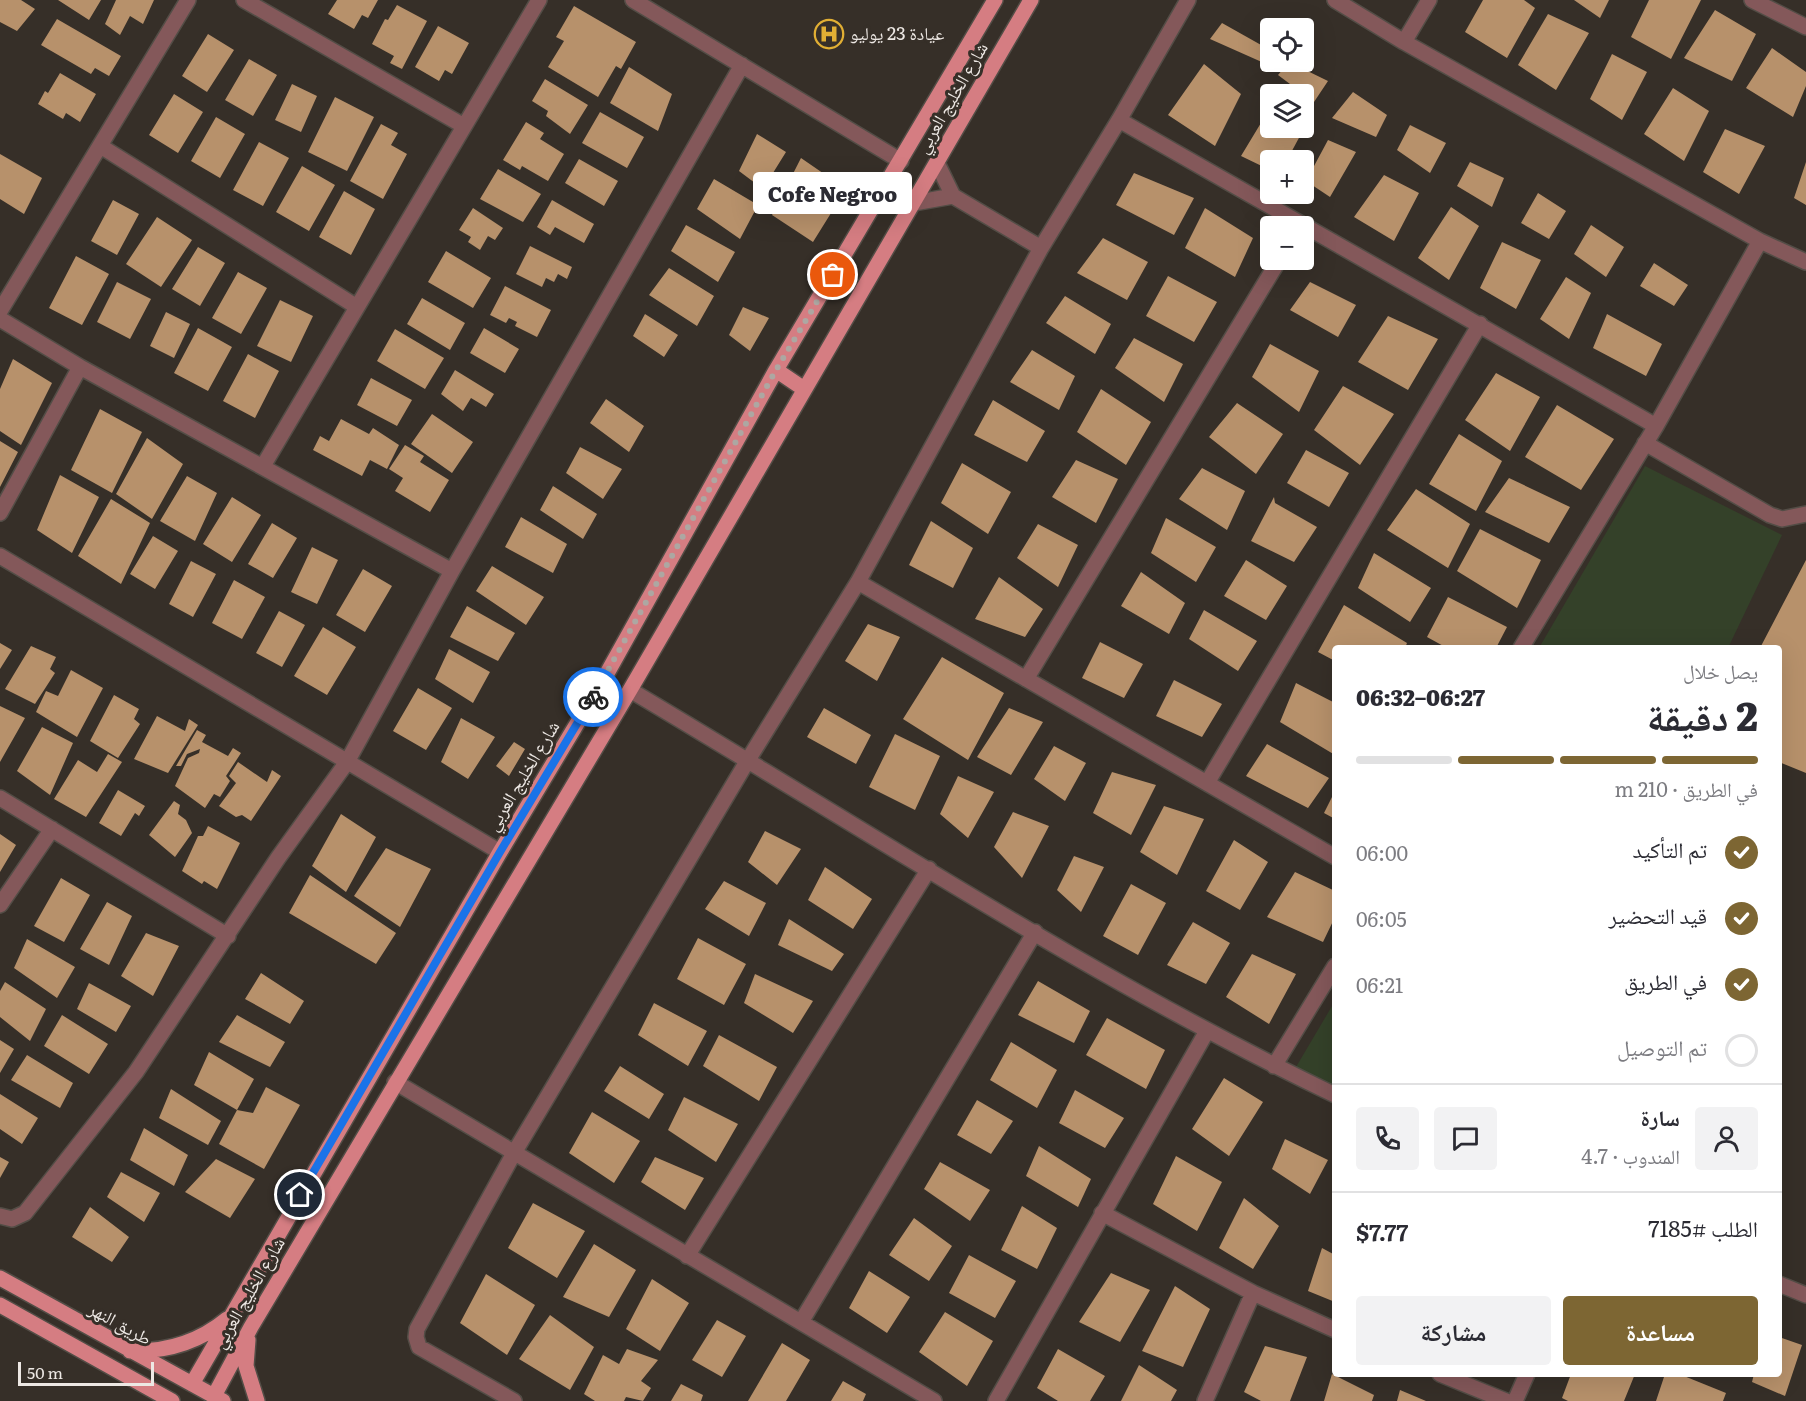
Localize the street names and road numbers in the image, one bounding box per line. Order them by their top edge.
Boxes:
street label: شارع الخليج العربي [908,37,996,159]
street label: شارع الخليج العربي [478,715,568,837]
street label: شارع الخليج العربي [205,1232,293,1354]
street label: طريق النهر [84,1294,157,1351]

